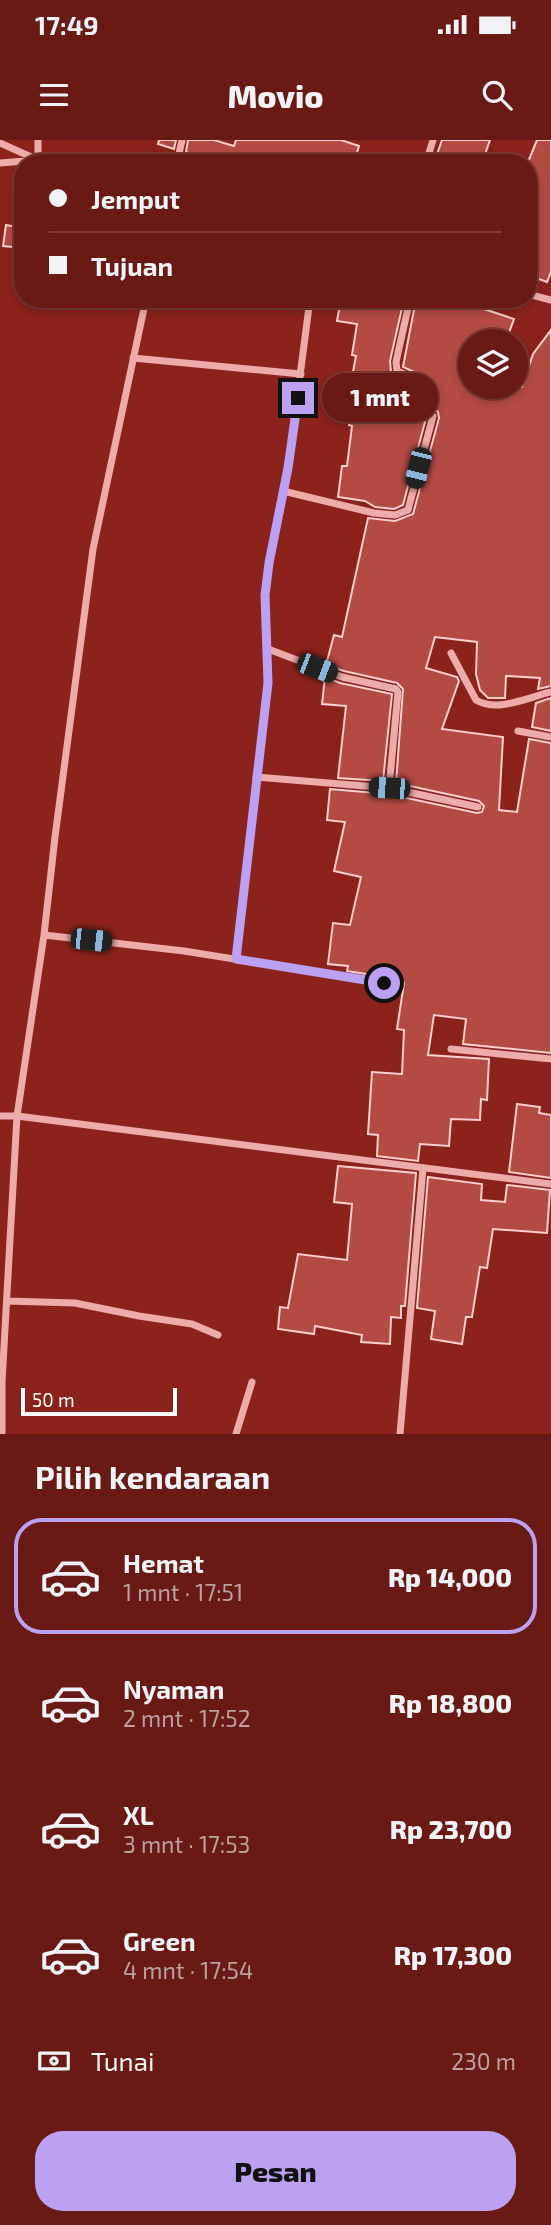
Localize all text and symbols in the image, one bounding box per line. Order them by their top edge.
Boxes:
text: 17:49 [35,9,99,40]
icon: menu [35,76,73,114]
text: Movio [227,76,324,114]
icon: search [478,76,516,114]
text: Jemput [91,183,180,214]
text: Tujuan [91,250,173,281]
map controls [458,329,528,399]
button: layers [458,329,528,399]
callout: 1 mnt [322,373,438,422]
route end [282,382,314,414]
text: 1 mnt [350,383,410,411]
car [403,445,434,491]
car [294,651,341,685]
car [368,776,411,800]
car [70,927,113,953]
route start [368,967,400,999]
scale bar [21,1385,177,1417]
text: 50 m [32,1388,75,1411]
text: Pilih kendaraan [35,1457,270,1495]
icon: car [39,1545,102,1608]
text: Hemat [123,1547,204,1578]
text: Rp 14,000 [388,1561,512,1592]
text: 1 mnt · 17:51 [123,1578,243,1606]
icon: car [39,1671,102,1734]
text: Nyaman [123,1673,224,1704]
text: Rp 18,800 [389,1687,512,1718]
text: 2 mnt · 17:52 [123,1704,251,1732]
icon: car [39,1797,102,1860]
text: XL [123,1799,154,1830]
text: Rp 23,700 [390,1813,512,1844]
text: 3 mnt · 17:53 [123,1830,250,1858]
icon: car [39,1923,102,1986]
text: Green [123,1925,196,1956]
text: Rp 17,300 [394,1939,512,1970]
text: 4 mnt · 17:54 [123,1956,253,1984]
icon: cash [35,2042,73,2080]
text: Tunai [91,2045,154,2076]
text: 230 m [451,2047,516,2075]
button: Pesan [35,2131,516,2211]

